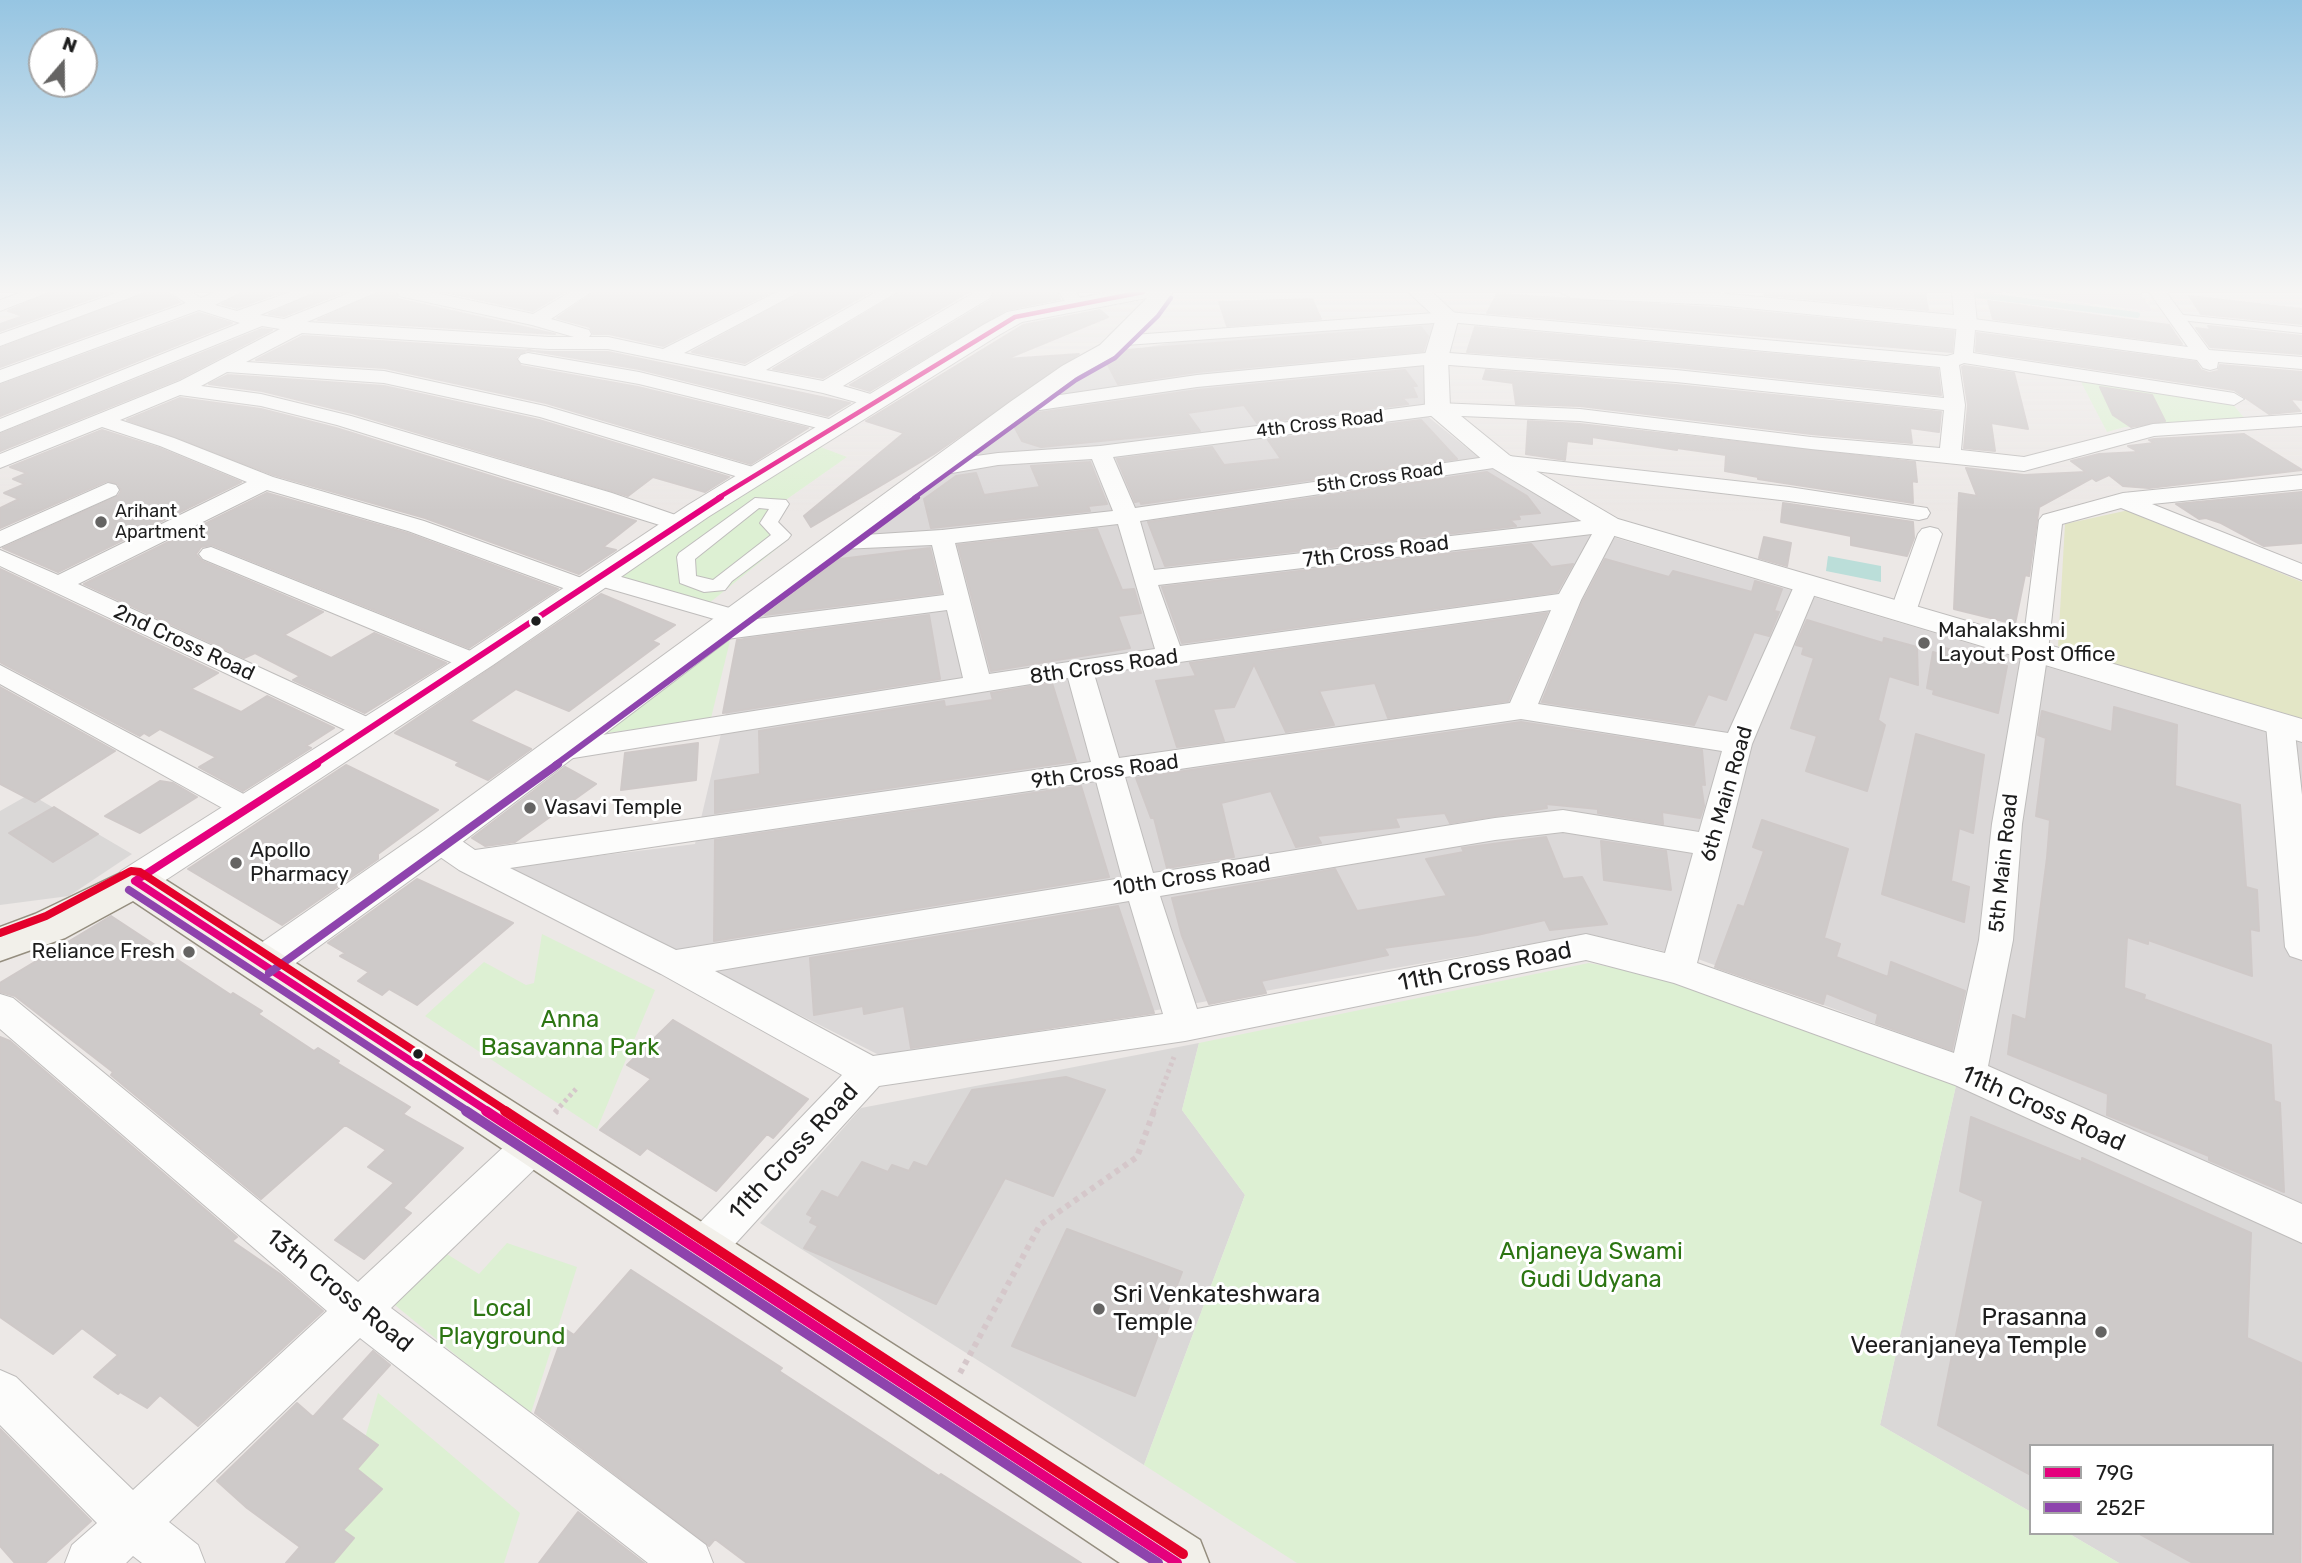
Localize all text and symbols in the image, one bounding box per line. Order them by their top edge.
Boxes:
north arrow [28,28,98,98]
text: N [59,32,80,58]
street label: 4th Cross Road [1255,405,1385,443]
street label: 5th Cross Road [1315,458,1445,498]
place label: Arihant Apartment [115,501,205,544]
marker: Arihant Apartment [93,514,109,530]
street label: 7th Cross Road [1301,531,1451,573]
street label: 2nd Cross Road [109,599,259,687]
unlabelled marker [529,614,543,628]
place label: Mahalakshmi Layout Post Office [1938,618,2115,668]
marker: Mahalakshmi Layout Post Office [1916,635,1932,651]
street label: 8th Cross Road [1028,644,1180,690]
street label: 6th Main Road [1696,723,1758,865]
street label: 9th Cross Road [1030,749,1180,795]
street label: 5th Main Road [1984,792,2024,934]
place label: Vasavi Temple [544,795,682,821]
marker: Vasavi Temple [522,800,538,816]
place label: Apollo Pharmacy [250,838,349,888]
street label: 10th Cross Road [1112,852,1272,902]
marker: Apollo Pharmacy [228,855,244,871]
street label: 11th Cross Road [1396,936,1574,998]
place label: Reliance Fresh [32,939,175,965]
marker: Reliance Fresh [181,944,197,960]
park label: Anna Basavanna Park [481,1006,659,1062]
unlabelled marker [411,1047,425,1061]
street label: 11th Cross Road [1957,1060,2129,1158]
street label: 11th Cross Road [723,1078,865,1226]
street label: 13th Cross Road [260,1223,418,1359]
park label: Anjaneya Swami Gudi Udyana [1499,1238,1683,1294]
place label: Sri Venkateshwara Temple [1113,1281,1320,1337]
park label: Local Playground [438,1295,566,1351]
marker: Sri Venkateshwara Temple [1091,1301,1107,1317]
place label: Prasanna Veeranjaneya Temple [1850,1304,2087,1360]
marker: Prasanna Veeranjaneya Temple [2093,1324,2109,1340]
legend [2029,1444,2274,1535]
text: 79G [2096,1460,2134,1485]
text: 252F [2096,1495,2145,1520]

